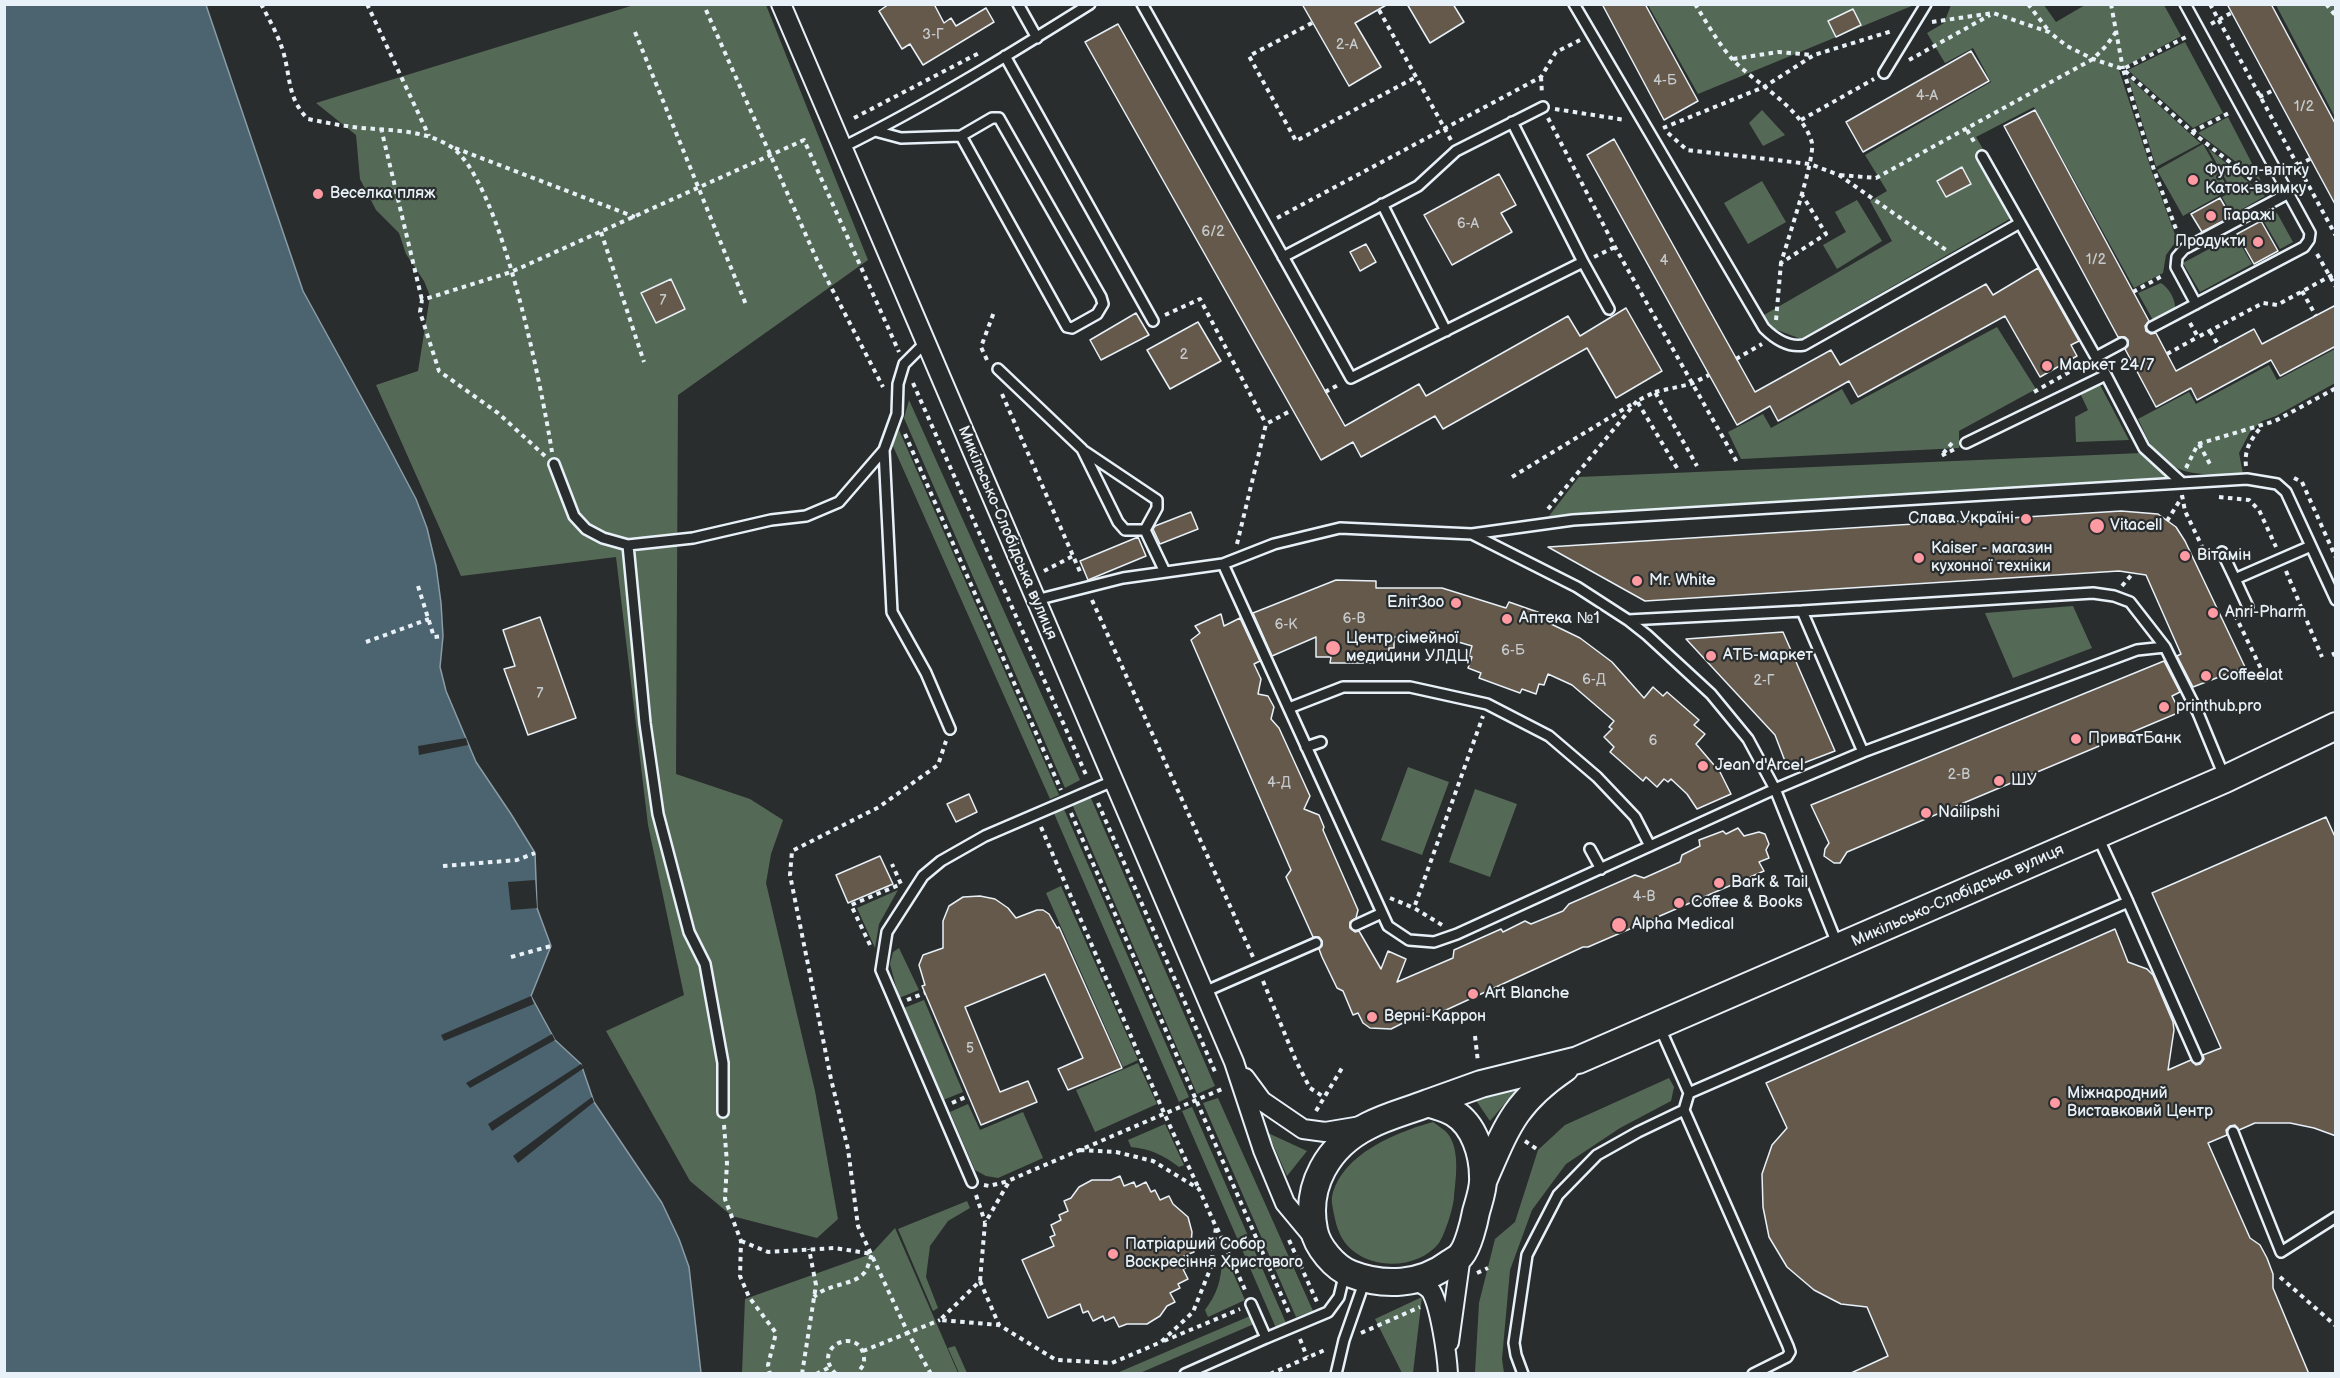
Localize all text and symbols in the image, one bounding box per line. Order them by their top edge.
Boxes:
house number: 3-Г [922,27,944,43]
house number: 2-А [1336,37,1358,53]
house number: 4-Б [1653,73,1677,89]
house number: 4-А [1916,88,1938,104]
house number: 1/2 [2294,99,2314,115]
place label: Футбол-влітку Каток-взимку [2205,161,2309,199]
marker: Футбол-влітку Каток-взимку [2186,173,2200,187]
place label: Веселка пляж [330,184,435,204]
marker: Веселка пляж [311,187,325,201]
place label: Гаражі [2223,206,2275,226]
marker: Гаражі [2204,209,2218,223]
house number: 6-А [1457,216,1479,232]
house number: 6/2 [1201,224,1225,240]
place label: Продукти [2175,232,2246,252]
marker: Продукти [2251,235,2265,249]
house number: 1/2 [2086,252,2106,268]
house number: 4 [1660,253,1668,269]
house number: 7 [660,293,666,309]
house number: 2 [1180,347,1188,363]
place label: Маркет 24/7 [2059,356,2154,376]
marker: Маркет 24/7 [2040,359,2054,373]
street label: Микільсько-Слобідська вулиця [953,423,1061,643]
place label: Слава Україні [1908,509,2014,529]
marker: Слава Україні [2019,512,2033,526]
place label: Vitacell [2110,516,2162,536]
marker: Vitacell [2088,517,2106,535]
place label: Kaiser - магазин кухонної техніки [1931,539,2053,577]
place label: Вітамін [2197,546,2251,566]
marker: Вітамін [2178,549,2192,563]
marker: Kaiser - магазин кухонної техніки [1912,551,1926,565]
place label: Mr. White [1649,571,1716,591]
marker: Mr. White [1630,574,1644,588]
place label: ЕлітЗоо [1387,593,1444,613]
marker: ЕлітЗоо [1449,596,1463,610]
place label: Anri-Pharm [2225,603,2306,623]
marker: Anri-Pharm [2206,606,2220,620]
place label: Аптека №1 [1519,609,1600,629]
house number: 6-В [1343,611,1365,627]
marker: Аптека №1 [1500,612,1514,626]
house number: 6-К [1275,617,1297,633]
place label: Центр сімейної медицини УЛДЦ [1346,629,1469,667]
marker: Центр сімейної медицини УЛДЦ [1324,639,1342,657]
house number: 6-Б [1501,643,1525,659]
place label: АТБ-маркет [1723,646,1813,666]
marker: АТБ-маркет [1704,649,1718,663]
place label: Coffeelat [2218,666,2283,686]
marker: Coffeelat [2199,669,2213,683]
house number: 6-Д [1582,672,1606,688]
house number: 2-Г [1753,673,1775,689]
house number: 7 [537,686,543,702]
place label: printhub.pro [2176,697,2262,717]
marker: printhub.pro [2157,700,2171,714]
place label: ПриватБанк [2088,729,2181,749]
marker: ПриватБанк [2069,732,2083,746]
house number: 6 [1649,733,1657,749]
place label: Jean d'Arcel [1715,756,1804,776]
marker: Jean d'Arcel [1696,759,1710,773]
house number: 2-В [1948,767,1970,783]
place label: ШУ [2011,771,2037,791]
marker: ШУ [1992,774,2006,788]
house number: 4-Д [1267,775,1291,791]
place label: Nailipshi [1938,803,2000,823]
marker: Nailipshi [1919,806,1933,820]
street label: Микільсько-Слобідська вулиця [1849,840,2067,952]
place label: Bark & Tail [1731,873,1808,893]
marker: Bark & Tail [1712,876,1726,890]
house number: 4-В [1633,889,1655,905]
place label: Coffee & Books [1691,893,1803,913]
marker: Coffee & Books [1672,896,1686,910]
place label: Alpha Medical [1632,915,1734,935]
marker: Alpha Medical [1610,916,1628,934]
place label: Art Blanche [1485,984,1569,1004]
marker: Art Blanche [1466,987,1480,1001]
place label: Верні-Каррон [1384,1007,1486,1027]
marker: Верні-Каррон [1365,1010,1379,1024]
house number: 5 [966,1041,974,1057]
place label: Міжнародний Виставковий Центр [2067,1084,2213,1122]
marker: Міжнародний Виставковий Центр [2048,1096,2062,1110]
place label: Патріарший Собор Воскресіння Христового [1125,1235,1303,1273]
marker: Патріарший Собор Воскресіння Христового [1106,1247,1120,1261]

